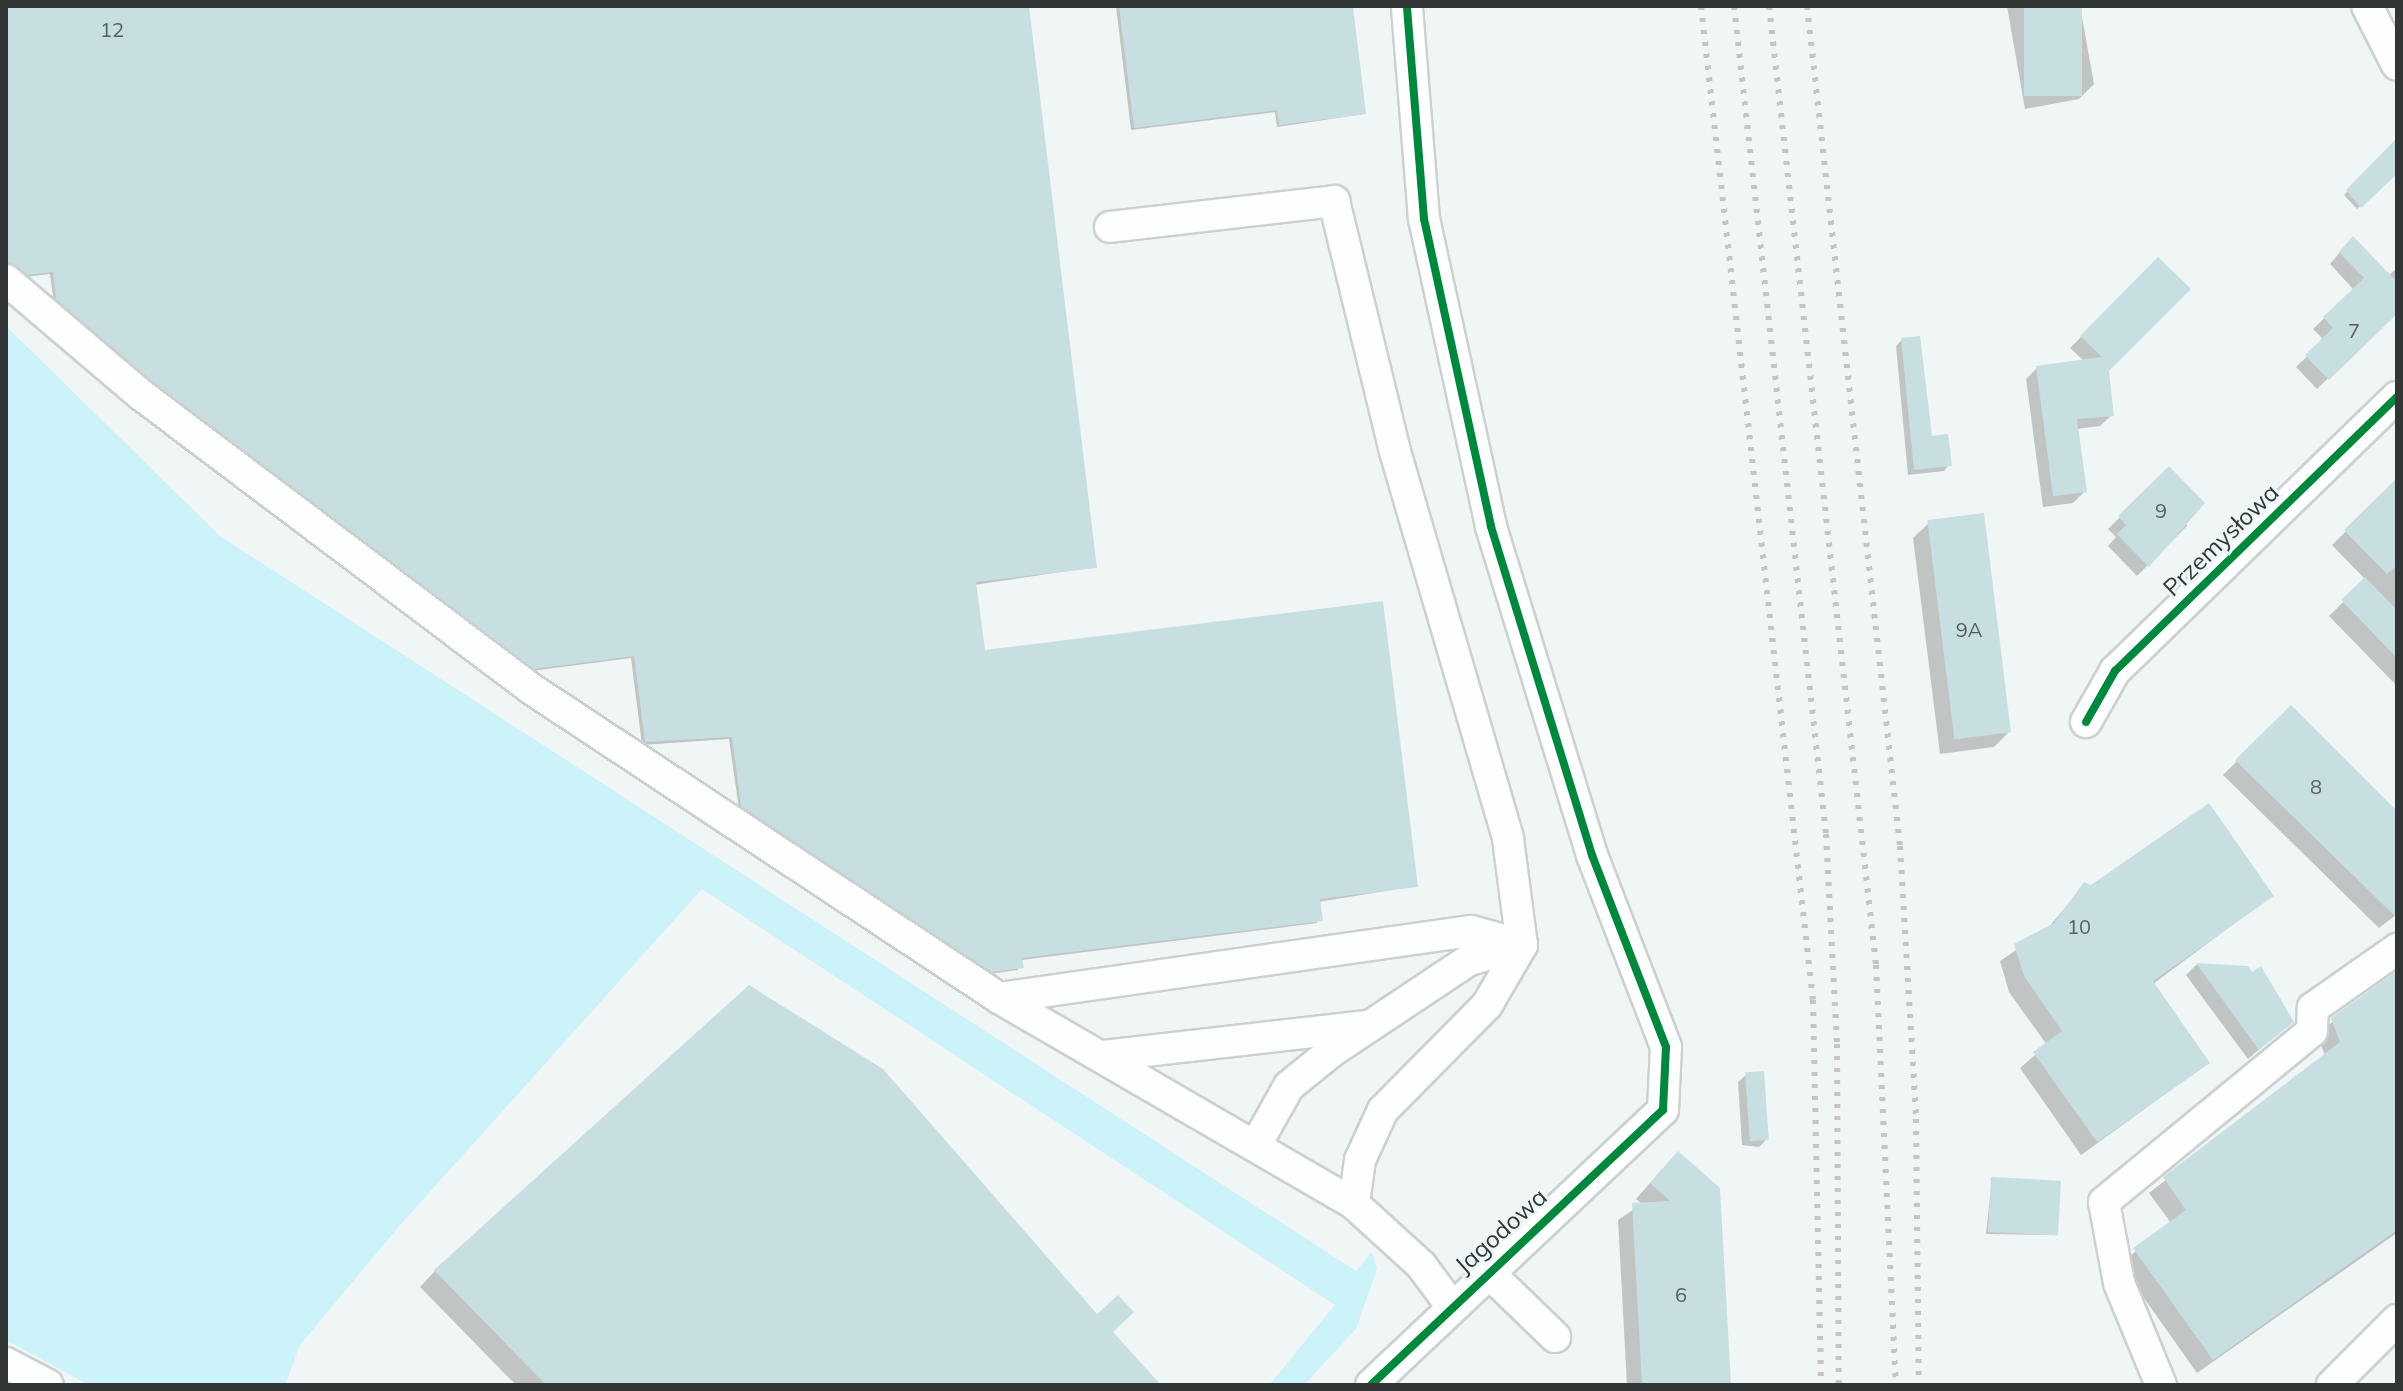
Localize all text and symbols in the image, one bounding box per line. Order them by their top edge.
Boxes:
house number: 12 [100,17,124,41]
house number: 7 [2348,318,2360,342]
street label: Przemysłowa [2157,478,2285,602]
house number: 9 [2155,498,2167,522]
house number: 9A [1956,617,1982,641]
house number: 8 [2310,774,2322,798]
house number: 10 [2067,914,2091,938]
street label: Jagodowa [1449,1182,1553,1280]
house number: 6 [1675,1282,1687,1306]

